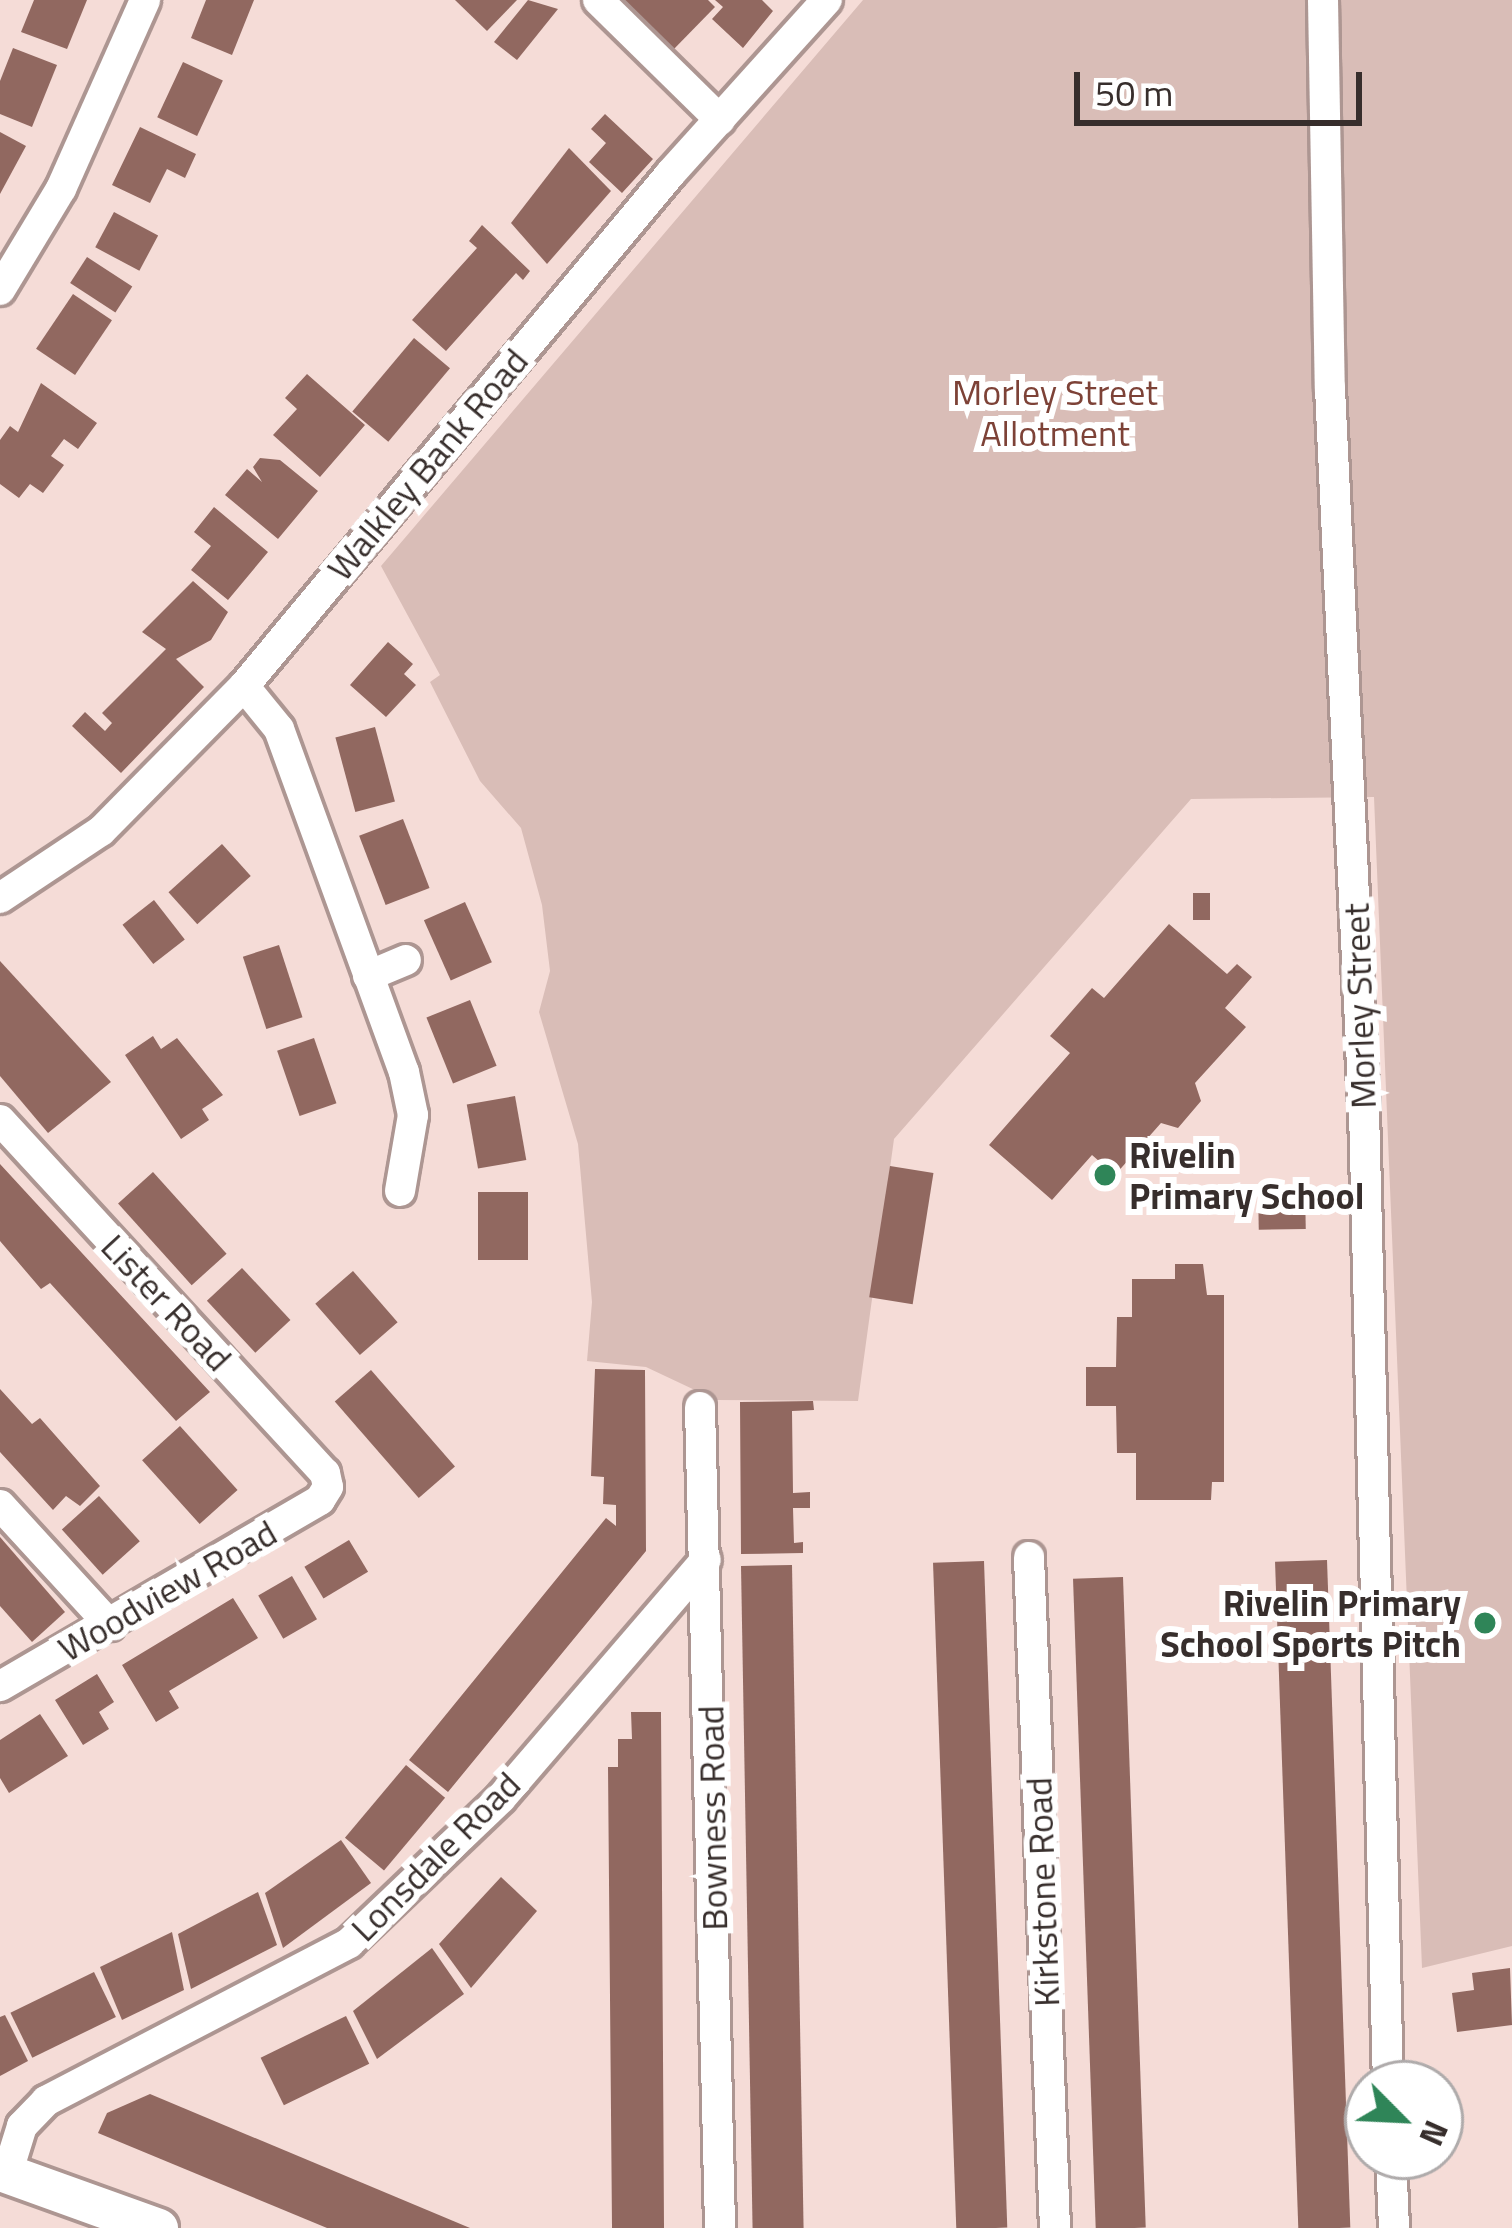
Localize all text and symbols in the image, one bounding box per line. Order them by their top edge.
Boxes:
scale bar [1080,48,1368,122]
text: 50 m [1095,65,1173,120]
street label: Walkley Bank Road [318,339,536,589]
park label: Morley Street Allotment [952,369,1158,454]
street label: Morley Street [1334,902,1384,1110]
place label: Rivelin Primary School [1129,1132,1364,1217]
marker: Rivelin Primary School [1092,1162,1118,1188]
street label: Lister Road [93,1225,241,1379]
street label: Woodview Road [50,1510,284,1670]
place label: Rivelin Primary School Sports Pitch [1160,1580,1461,1665]
marker: Rivelin Primary School Sports Pitch [1472,1610,1498,1636]
street label: Bowness Road [688,1705,736,1931]
street label: Lonsdale Road [341,1762,529,1950]
street label: Kirkstone Road [1016,1776,1068,2008]
north arrow [1344,2060,1464,2180]
text: N [1407,2113,1462,2154]

